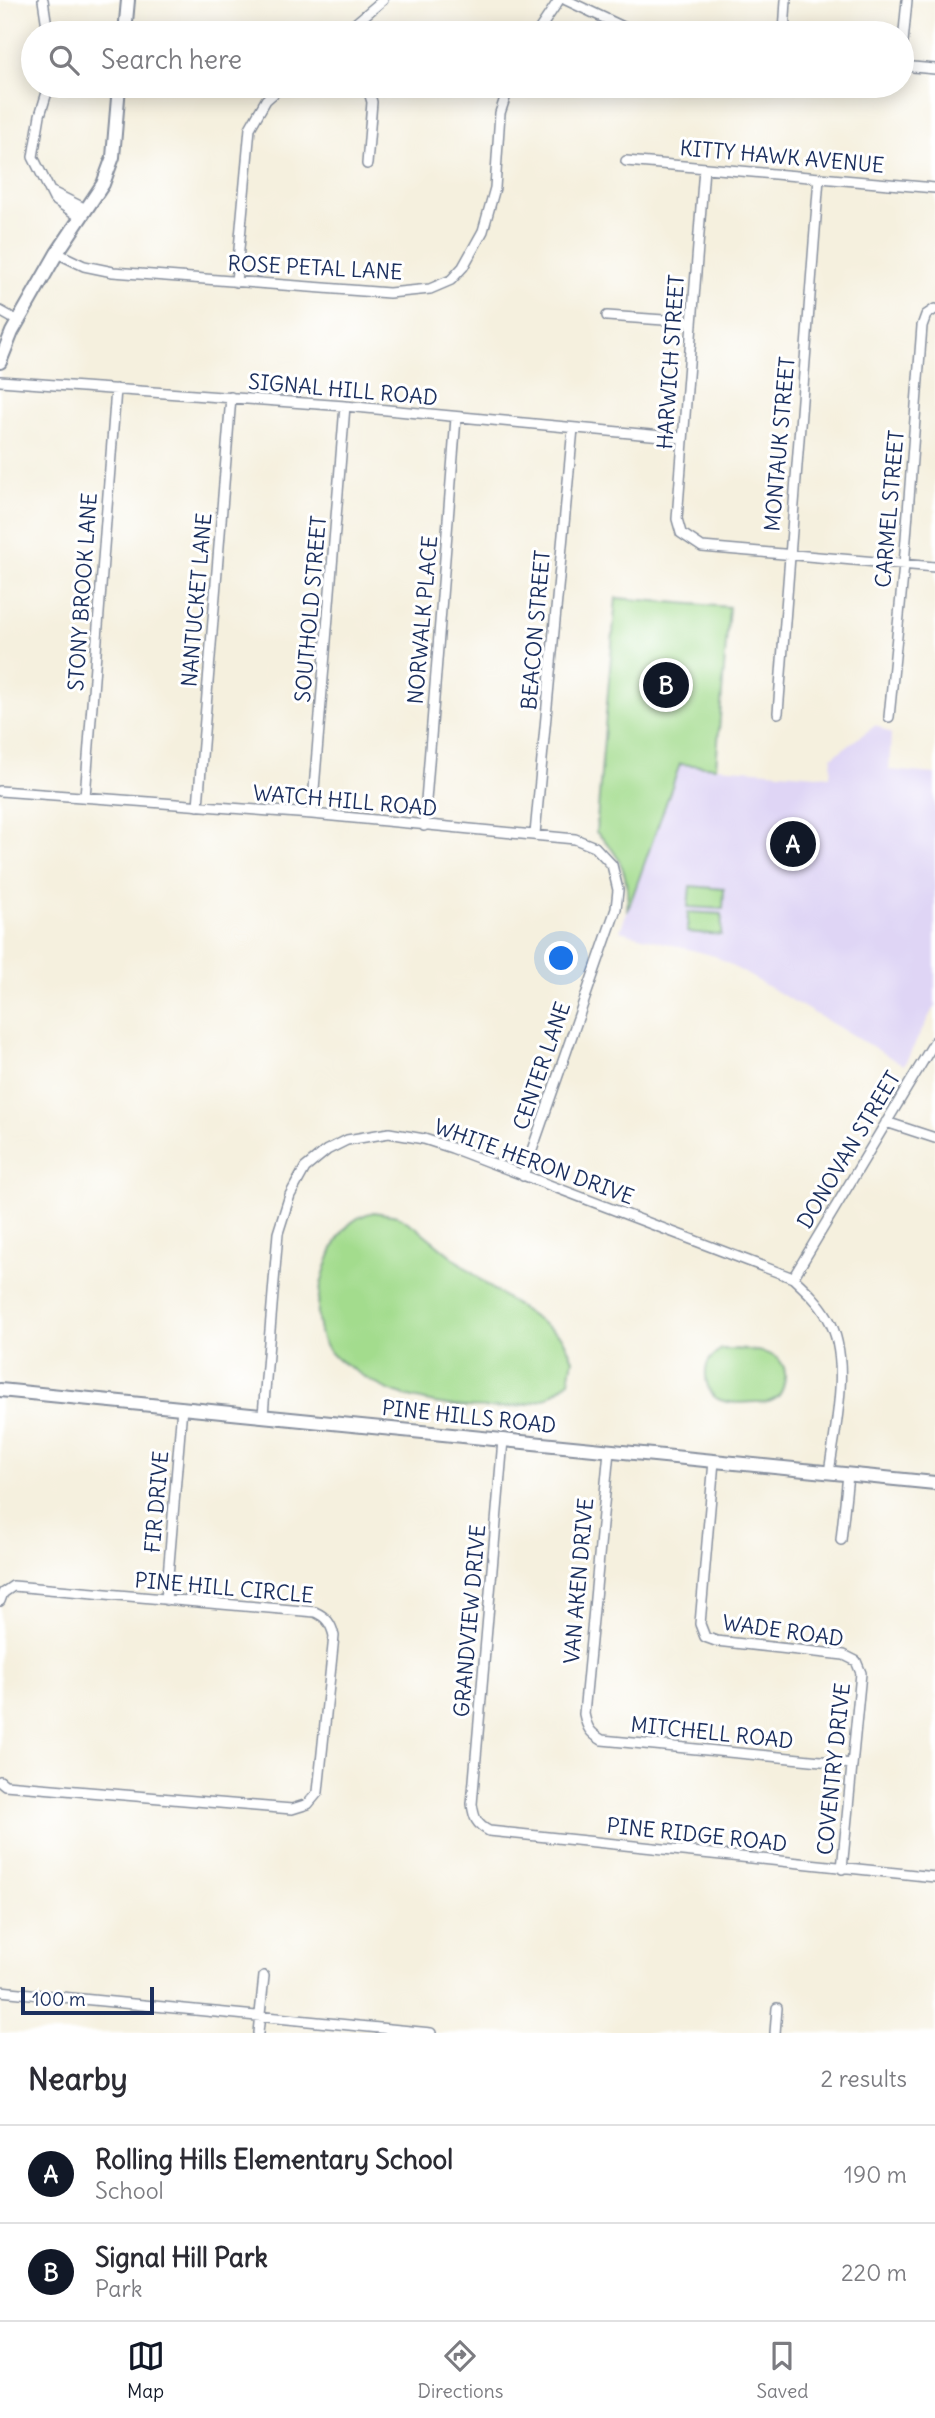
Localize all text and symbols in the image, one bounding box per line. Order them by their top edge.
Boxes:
search box [21,21,914,98]
icon: search [45,41,83,79]
text: Search here [101,43,242,76]
street label: KITTY HAWK AVENUE [679,134,885,179]
street label: ROSE PETAL LANE [227,249,403,286]
street label: HARWICH STREET [651,274,690,450]
street label: MONTAUK STREET [758,355,801,532]
street label: SIGNAL HILL ROAD [247,368,439,411]
street label: CARMEL STREET [869,429,910,589]
street label: STONY BROOK LANE [62,492,103,692]
street label: NANTUCKET LANE [175,512,218,688]
street label: SOUTHOLD STREET [289,514,332,704]
street label: NORWALK PLACE [402,535,443,705]
street label: BEACON STREET [515,549,556,711]
pin: B [643,659,689,711]
street label: WATCH HILL ROAD [252,779,438,822]
pin: A [770,818,816,870]
your location [544,941,578,975]
street label: CENTER LANE [507,998,576,1134]
street label: DONOVAN STREET [791,1066,906,1233]
street label: WHITE HERON DRIVE [430,1113,638,1210]
street label: PINE HILLS ROAD [381,1394,558,1439]
street label: FIR DRIVE [139,1450,174,1554]
street label: VAN AKEN DRIVE [558,1497,599,1665]
street label: GRANDVIEW DRIVE [448,1524,491,1718]
street label: PINE HILL CIRCLE [134,1566,315,1609]
street label: WADE ROAD [721,1609,845,1652]
street label: COVENTRY DRIVE [811,1681,856,1856]
street label: MITCHELL ROAD [629,1711,795,1754]
street label: PINE RIDGE ROAD [605,1812,789,1857]
scale bar [21,1984,154,2016]
text: 100 m [32,1987,86,2011]
text: Nearby [28,2060,128,2098]
text: 2 results [821,2064,907,2093]
text: Rolling Hills Elementary School [95,2143,453,2176]
text: A [44,2160,58,2189]
text: 190 m [844,2160,907,2189]
text: School [95,2176,164,2205]
text: Signal Hill Park [95,2241,268,2274]
text: B [43,2258,59,2287]
text: 220 m [841,2258,907,2287]
text: Park [95,2274,143,2303]
tab: Map [127,2337,165,2403]
tab: Directions [418,2337,503,2403]
tab: Saved [756,2337,808,2403]

